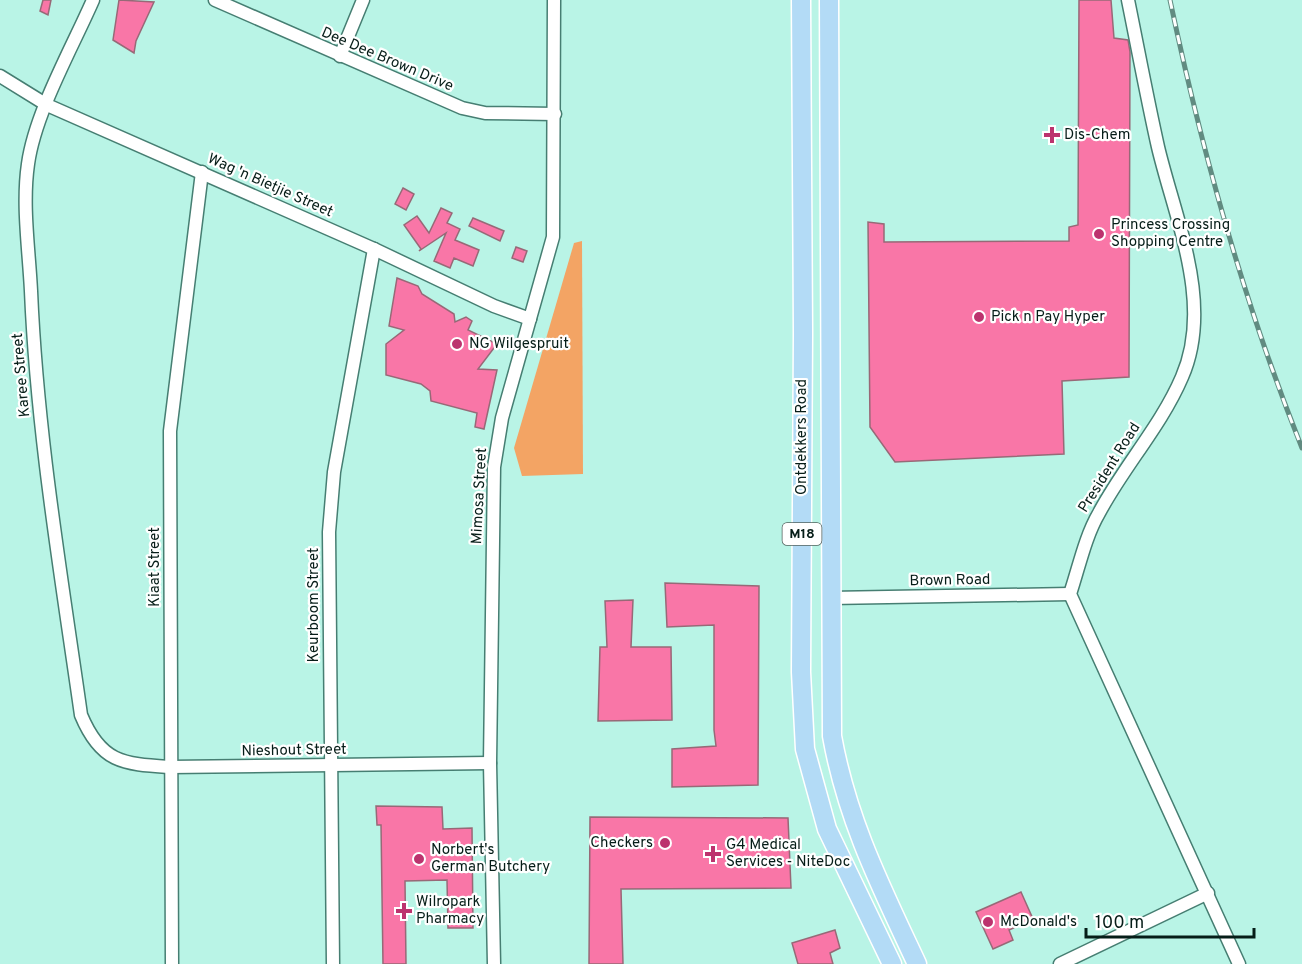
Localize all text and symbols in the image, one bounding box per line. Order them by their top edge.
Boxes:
street label: Dee Dee Brown Drive [318,24,456,96]
place label: Dis-Chem [1064,126,1130,145]
marker: Dis-Chem [1045,128,1059,142]
street label: Wag 'n Bietjie Street [204,150,336,222]
place label: Princess Crossing Shopping Centre [1111,216,1230,252]
marker: Princess Crossing Shopping Centre [1092,227,1106,241]
place label: Pick n Pay Hyper [991,308,1105,327]
marker: Pick n Pay Hyper [972,310,986,324]
street label: Karee Street [9,332,35,418]
place label: NG Wilgespruit [469,335,569,354]
marker: NG Wilgespruit [450,337,464,351]
street label: Ontdekkers Road [793,379,812,495]
street label: President Road [1075,420,1145,516]
street label: Mimosa Street [468,447,492,545]
road number: M18 [782,523,822,545]
street label: Kiaat Street [146,527,165,607]
street label: Keurboom Street [305,547,324,663]
street label: Brown Road [909,571,991,591]
street label: Nieshout Street [241,741,347,761]
place label: Checkers [590,834,653,853]
marker: Checkers [658,836,672,850]
place label: G4 Medical Services - NiteDoc [726,836,850,872]
place label: Norbert's German Butchery [431,841,550,877]
marker: G4 Medical Services - NiteDoc [704,845,722,863]
marker: Norbert's German Butchery [412,852,426,866]
place label: Wilropark Pharmacy [416,893,484,929]
scale bar [1086,901,1254,939]
marker: Wilropark Pharmacy [397,904,411,918]
text: 100 m [1095,912,1144,935]
place label: McDonald's [1000,913,1077,932]
marker: McDonald's [981,915,995,929]

